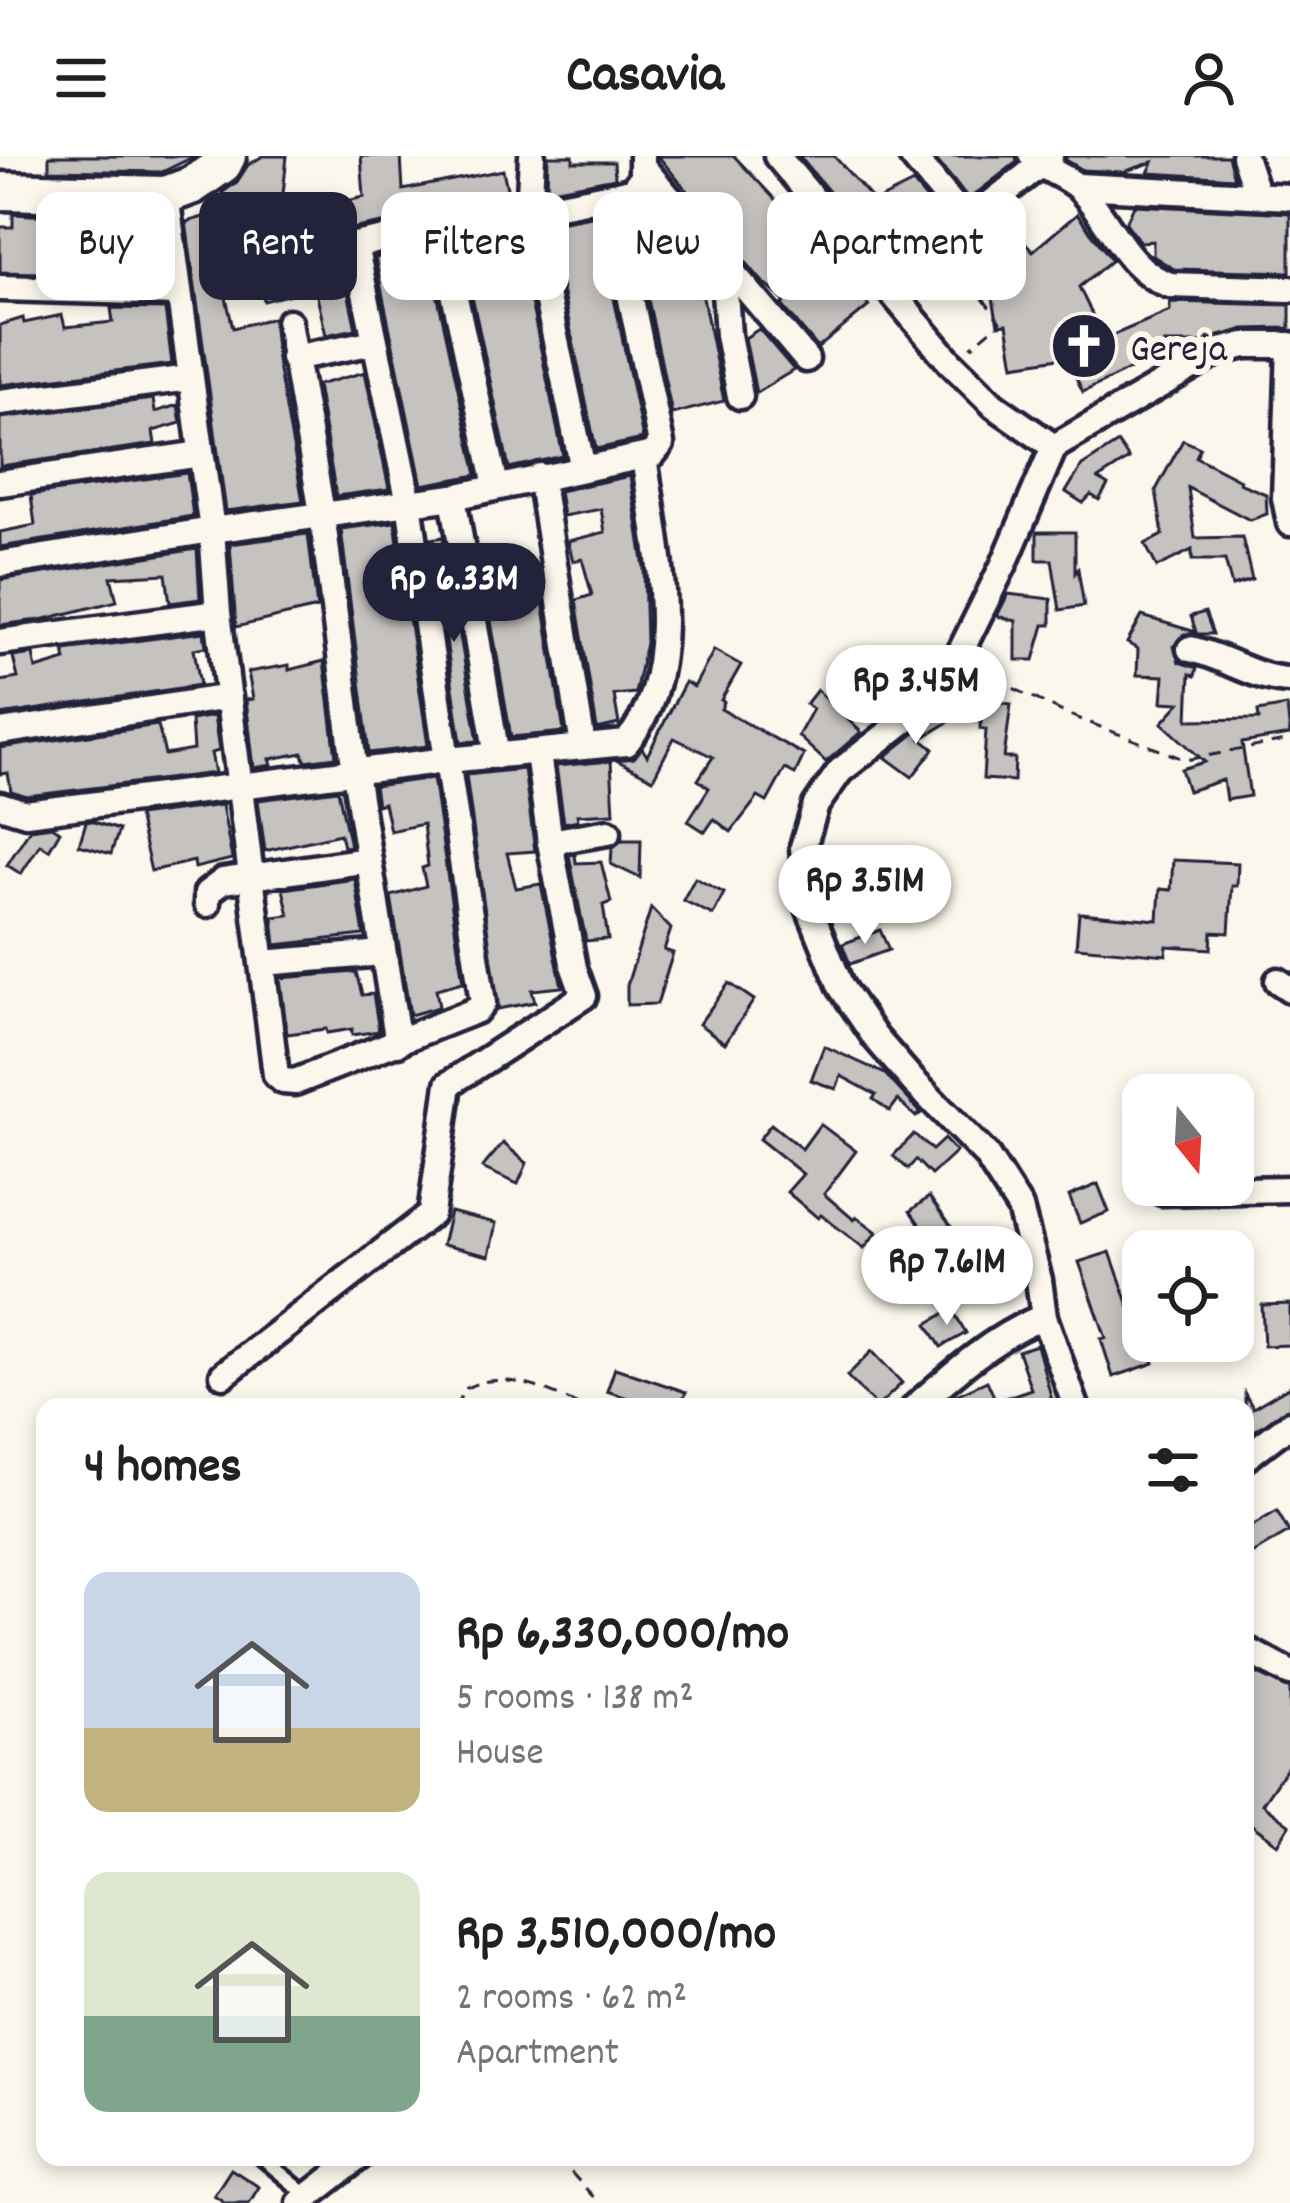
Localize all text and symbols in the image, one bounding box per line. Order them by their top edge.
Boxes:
text: Casavia [566,40,724,117]
icon: menu [48,45,114,111]
icon: person [1176,45,1242,111]
chip: Buy [36,192,175,300]
chip: Rent [199,192,357,300]
chip: Filters [381,192,569,300]
chip: New [593,192,743,300]
chip: Apartment [767,192,1026,300]
church icon: Gereja [1049,311,1119,381]
place label: Gereja [1130,325,1228,380]
pin: Rp 6.33M [330,543,578,645]
text: Rp 6.33M [390,554,518,609]
pin: Rp 3.45M [792,645,1040,747]
text: Rp 3.45M [853,656,979,711]
pin: Rp 3.51M [741,845,989,947]
text: Rp 3.51M [805,856,925,911]
north arrow [1122,1074,1254,1206]
map controls [1122,1074,1254,1362]
pin: Rp 7.61M [823,1226,1071,1328]
button: locate [1122,1230,1254,1362]
text: Rp 7.61M [888,1237,1006,1292]
text: 4 homes [84,1434,242,1506]
icon: filters [1140,1437,1206,1503]
text: Rp 6,330,000/mo [456,1601,789,1673]
icon: home [180,1620,324,1764]
text: 5 rooms · 138 m² [456,1673,694,1728]
text: House [456,1728,544,1783]
text: Rp 3,510,000/mo [456,1901,776,1973]
icon: home [180,1920,324,2064]
text: 2 rooms · 62 m² [456,1973,687,2028]
text: Apartment [456,2028,619,2083]

